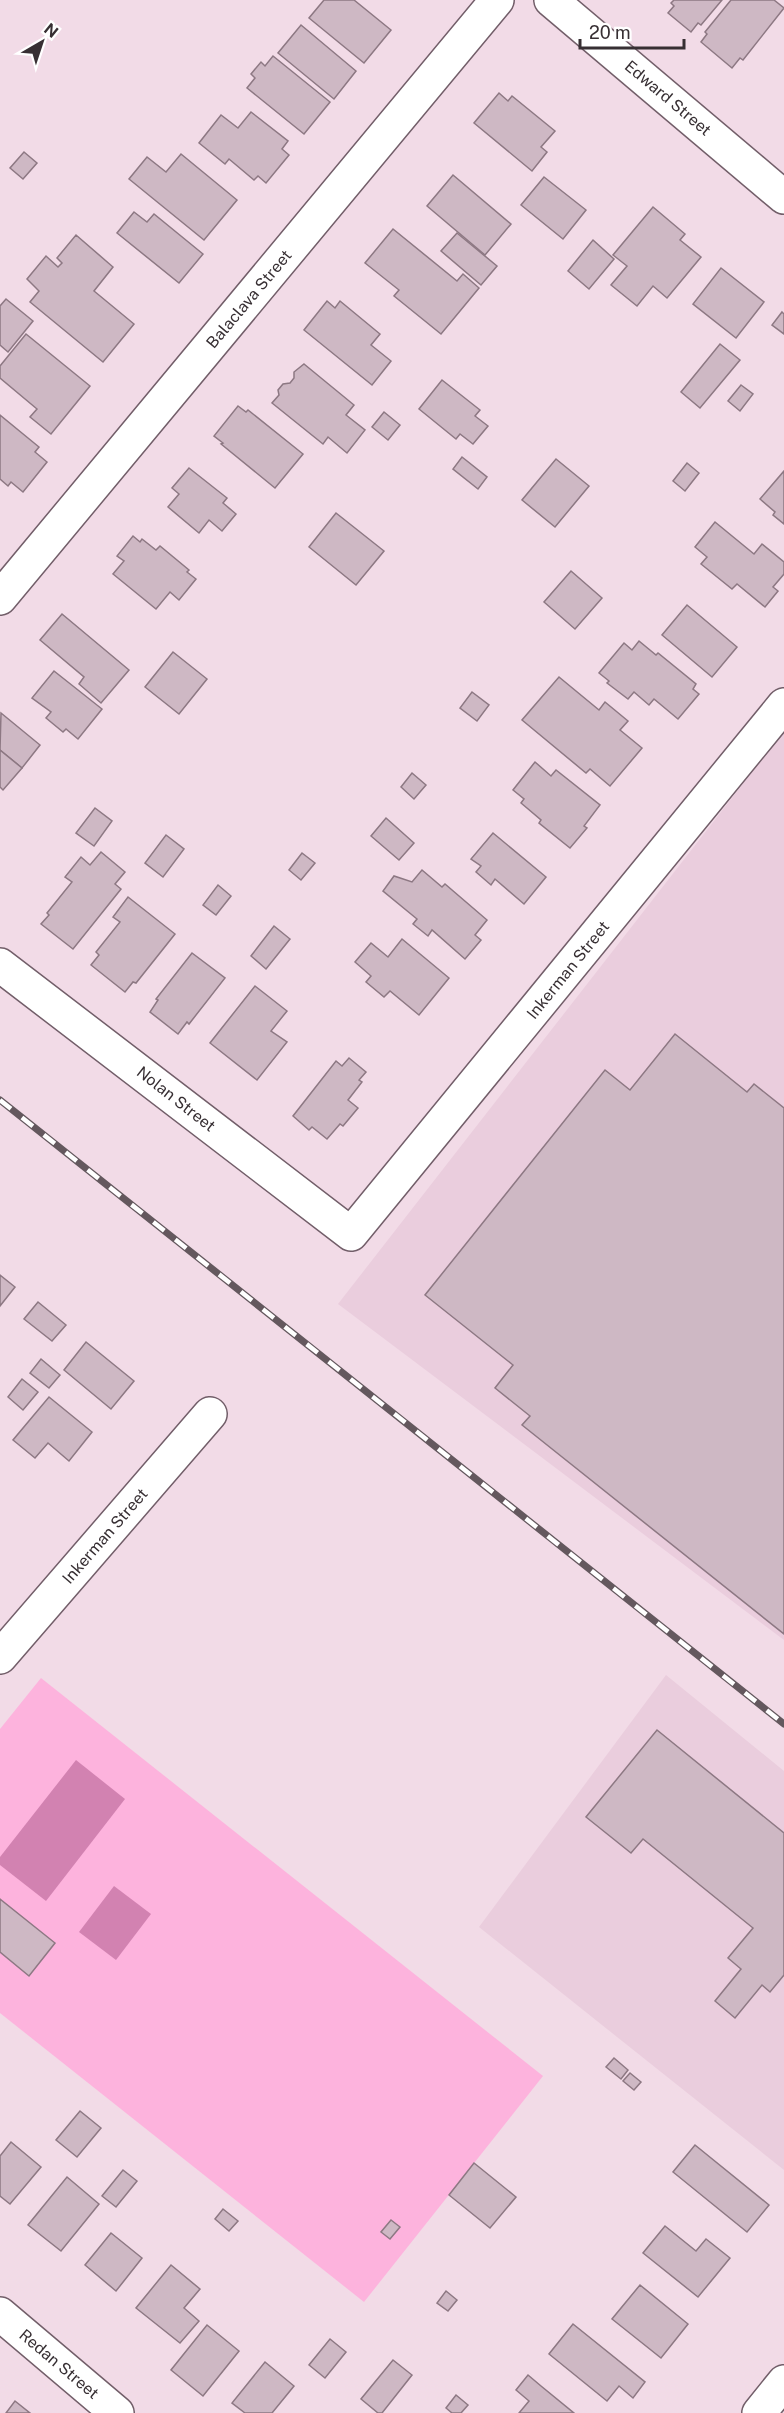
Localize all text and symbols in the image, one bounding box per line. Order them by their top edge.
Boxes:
north arrow [12,12,72,72]
scale bar [580,12,684,50]
text: N [40,19,62,42]
text: 20 m [589,22,631,43]
street label: Edward Street [621,56,715,140]
street label: Balaclava Street [202,246,296,352]
street label: Inkerman Street [523,917,613,1023]
street label: Nolan Street [133,1062,219,1136]
street label: Inkerman Street [58,1484,152,1588]
street label: Redan Street [15,2325,103,2403]

